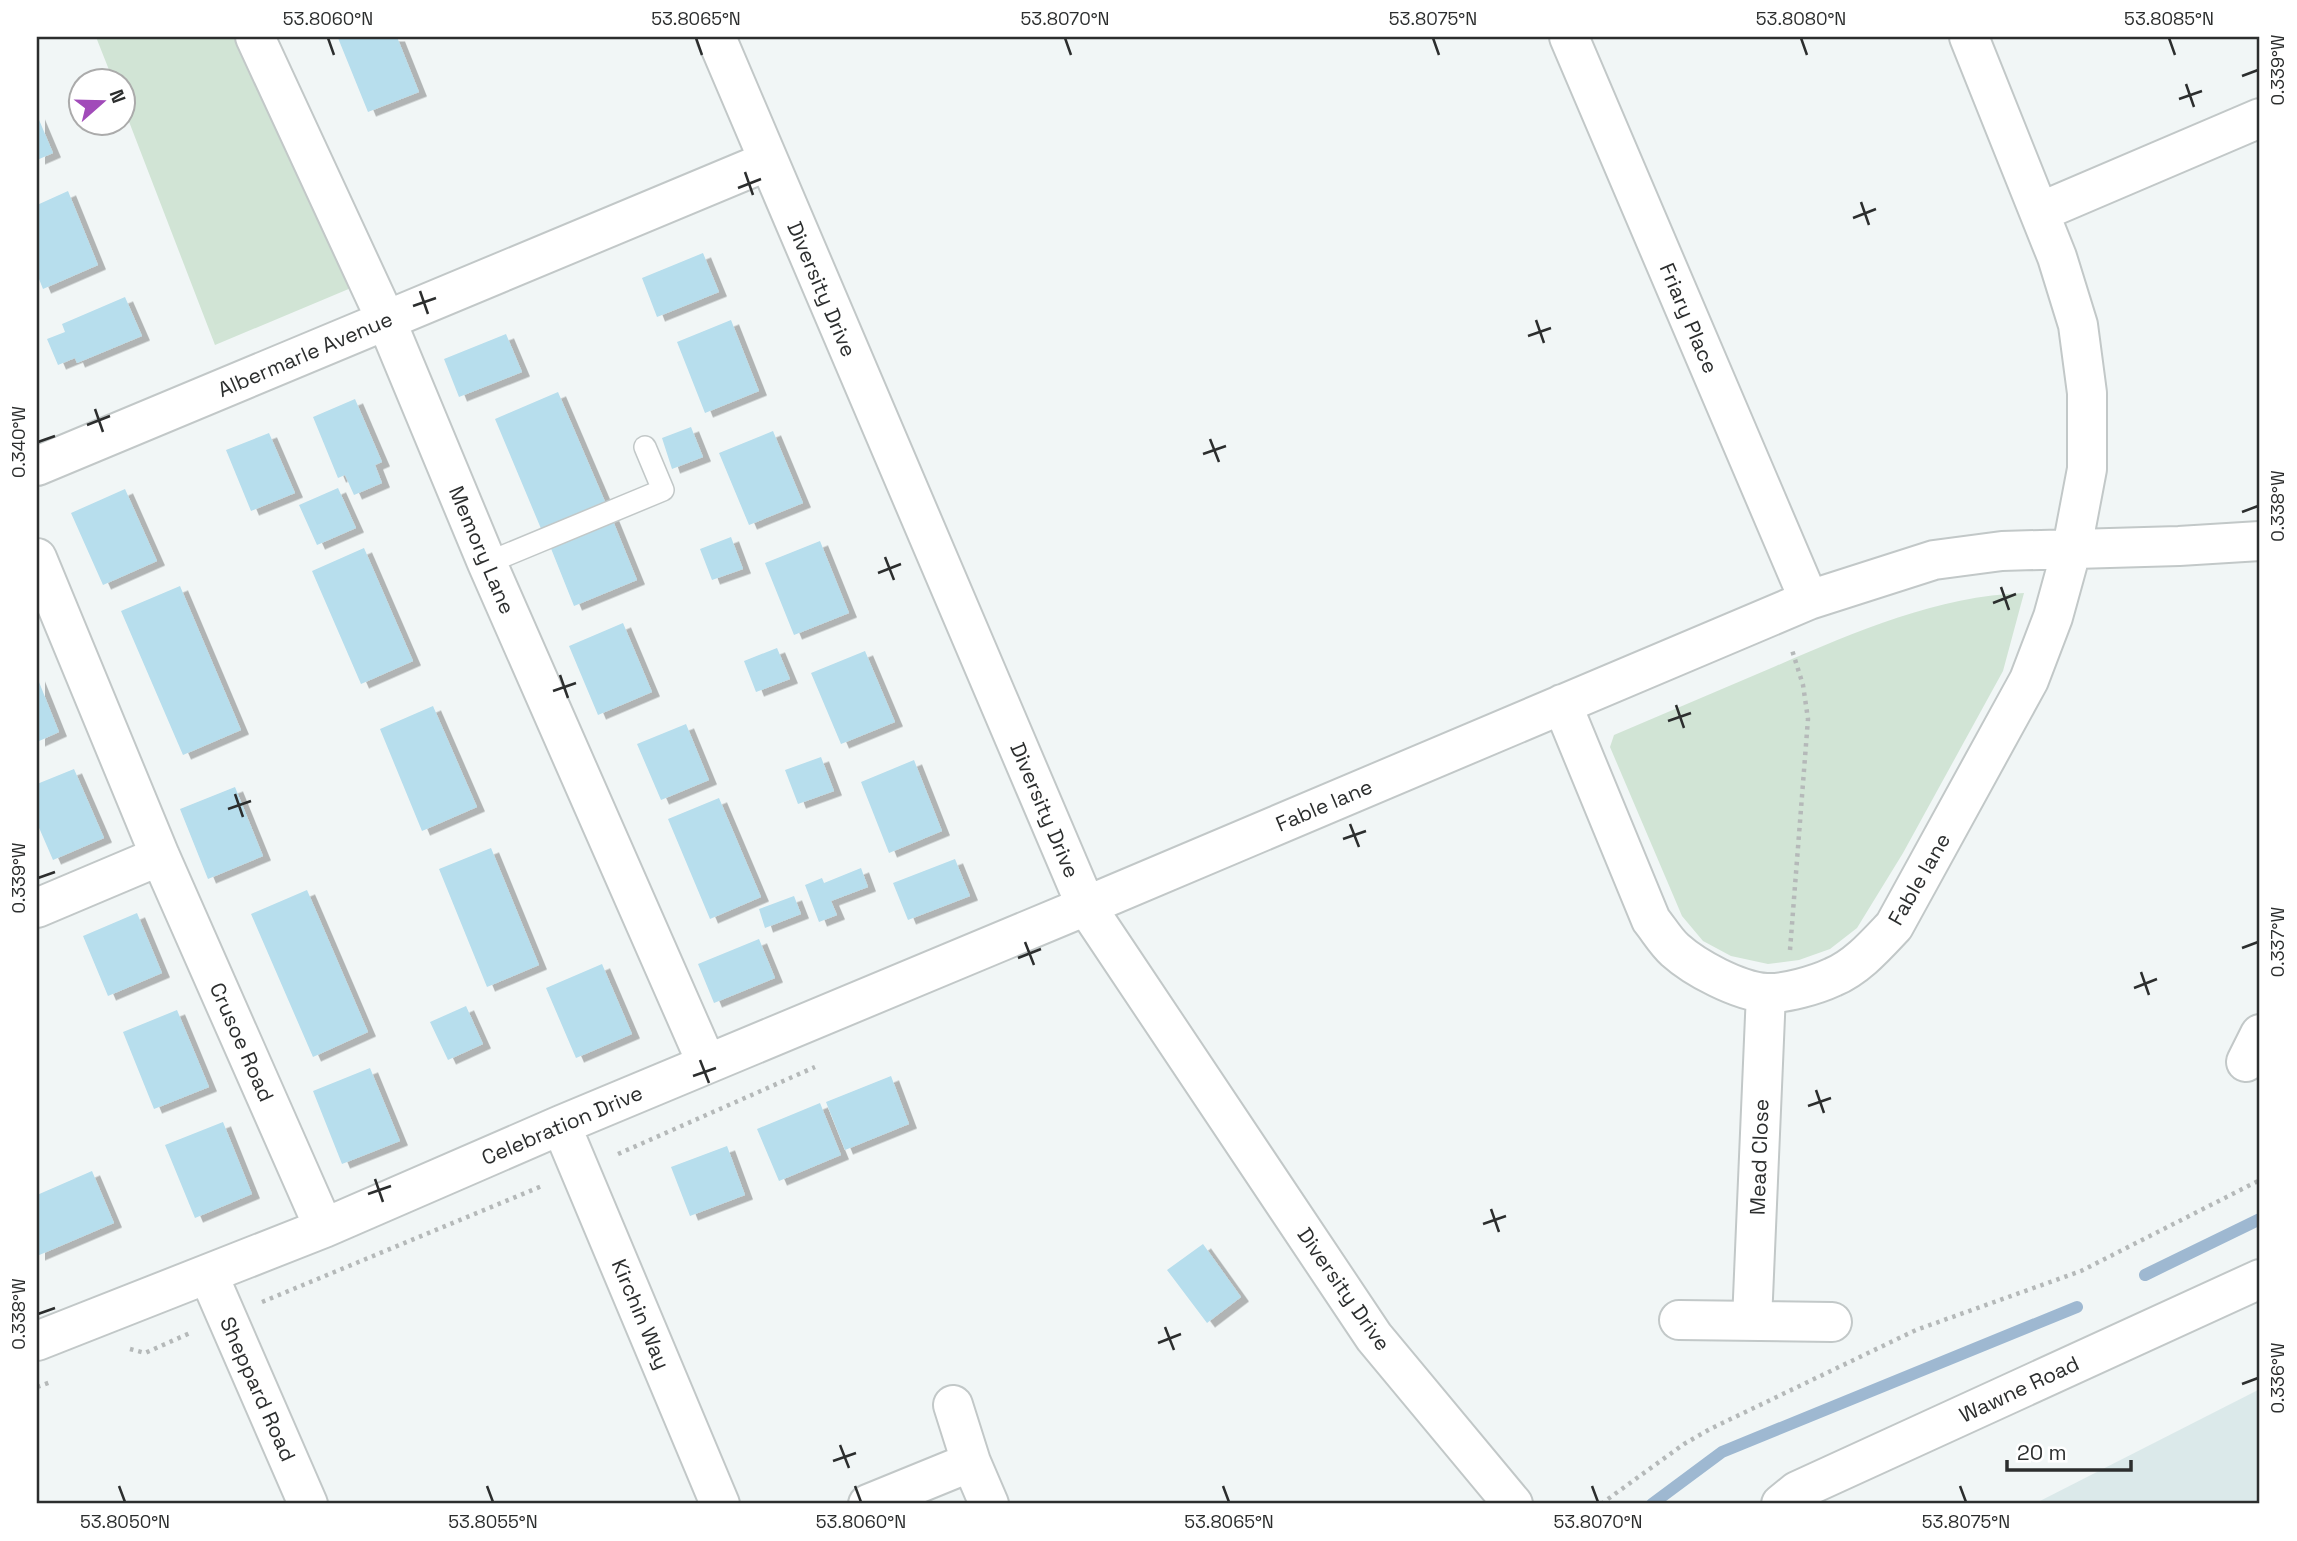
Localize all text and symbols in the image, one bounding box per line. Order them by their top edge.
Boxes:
text: 53.8060°N [283,7,373,30]
text: 53.8065°N [651,7,741,30]
text: 53.8070°N [1020,7,1110,30]
text: 53.8075°N [1389,7,1477,30]
text: 53.8080°N [1756,7,1846,30]
text: 53.8085°N [2124,7,2214,30]
text: 0.339°W [2266,34,2289,106]
north arrow [66,66,136,136]
text: N [104,86,131,107]
street label: Diversity Drive [781,217,863,361]
street label: Friary Place [1654,259,1724,377]
street label: Albermarle Avenue [214,305,396,403]
text: 0.340°W [7,406,30,478]
text: 0.338°W [2266,470,2289,542]
street label: Memory Lane [443,482,521,618]
street label: Diversity Drive [1004,738,1086,882]
street label: Fable lane [1272,773,1376,837]
street label: Fable lane [1882,828,1956,930]
text: 0.339°W [7,842,30,914]
text: 0.337°W [2266,907,2289,977]
street label: Crusoe Road [204,978,280,1106]
street label: Celebration Drive [477,1079,647,1171]
street label: Mead Close [1743,1098,1775,1216]
street label: Diversity Drive [1291,1222,1397,1356]
street label: Kirchin Way [606,1255,676,1373]
text: 0.338°W [7,1278,30,1350]
street label: Sheppard Road [214,1313,302,1465]
text: 0.336°W [2266,1342,2289,1414]
street label: Wawne Road [1955,1349,2083,1429]
scale bar [2007,1429,2131,1473]
text: 20 m [2017,1439,2067,1466]
text: 53.8050°N [80,1510,170,1533]
text: 53.8055°N [448,1510,538,1533]
text: 53.8060°N [816,1510,906,1533]
text: 53.8065°N [1184,1510,1274,1533]
text: 53.8070°N [1553,1510,1643,1533]
text: 53.8075°N [1922,1510,2010,1533]

